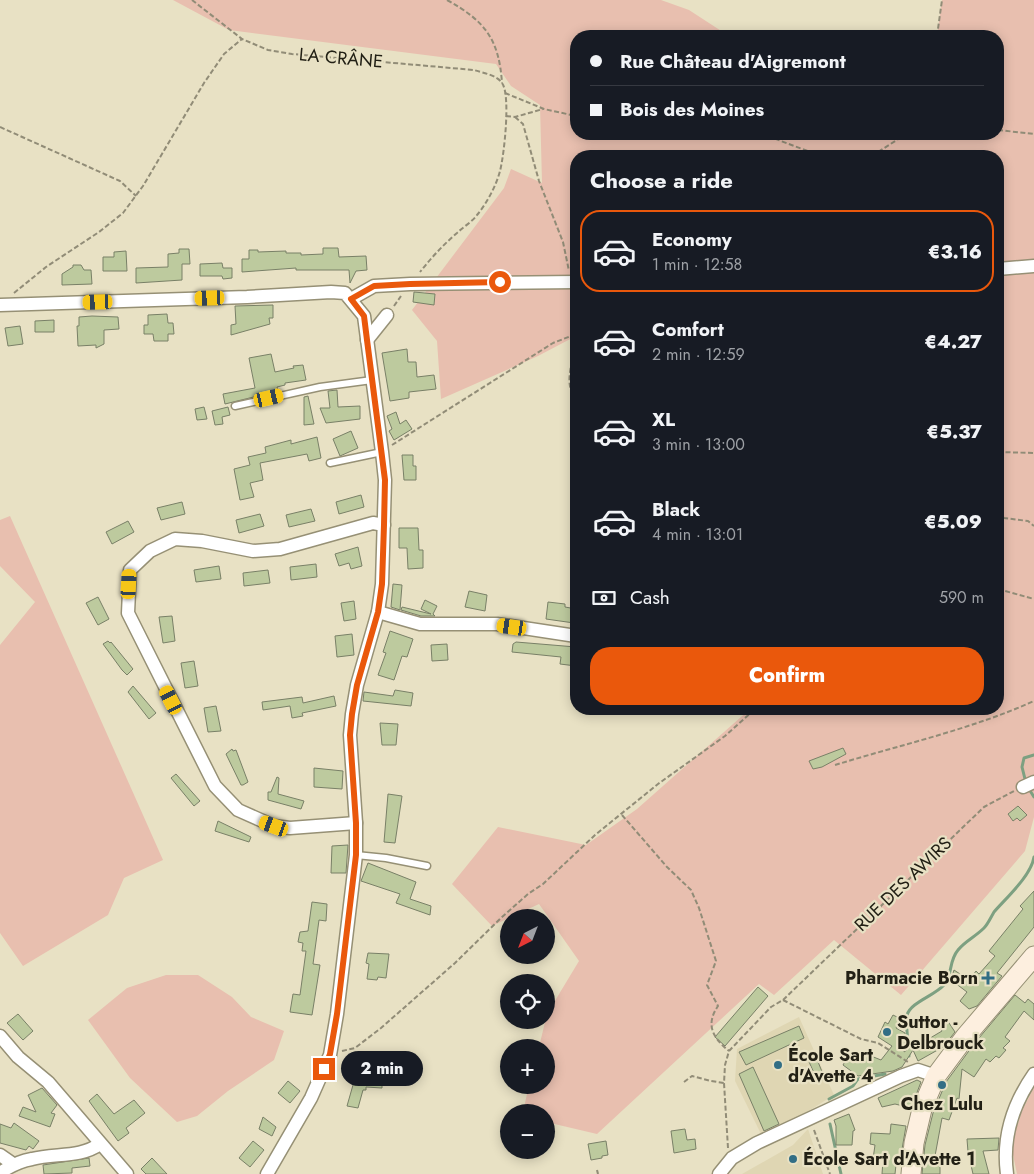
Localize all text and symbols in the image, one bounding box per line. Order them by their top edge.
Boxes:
street label: LA CRÂNE [298,41,384,75]
text: Rue Château d'Aigremont [620,48,846,75]
text: Bois des Moines [620,96,764,123]
text: Choose a ride [590,164,733,196]
text: Economy [652,226,732,253]
icon: car [592,229,637,274]
text: €3.16 [928,238,982,265]
text: 1 min · 12:58 [652,253,742,276]
route start [489,271,511,293]
car [194,290,225,306]
car [82,294,113,310]
text: Comfort [652,316,724,343]
icon: car [592,319,637,364]
text: €4.27 [924,328,982,355]
text: 2 min · 12:59 [652,343,745,366]
car [252,387,285,409]
text: XL [652,406,675,433]
icon: car [592,409,637,454]
text: €5.37 [926,418,982,445]
text: 3 min · 13:00 [652,433,745,456]
text: Black [652,496,700,523]
icon: car [592,499,637,544]
text: €5.09 [924,508,982,535]
text: 4 min · 13:01 [652,523,743,546]
car [120,569,137,599]
icon: cash [590,584,618,612]
text: Cash [630,584,670,611]
text: 590 m [939,586,984,609]
car [496,617,527,637]
button: Confirm [590,647,984,705]
car [157,683,184,717]
car [257,814,290,838]
street label: RUE DES AWIRS [849,831,958,937]
north arrow [500,909,555,964]
map controls [500,909,555,1159]
place label: Pharmacie Born [845,965,978,991]
marker: Pharmacie Born [982,972,994,984]
button: locate [500,974,555,1029]
place label: Suttor - Delbrouck [897,1009,984,1056]
marker: Suttor - Delbrouck [881,1026,893,1038]
button: + [500,1039,555,1094]
place label: École Sart d'Avette 4 [788,1042,874,1089]
callout: 2 min [342,1052,424,1086]
text: 2 min [361,1057,403,1080]
route end [313,1058,335,1080]
marker: École Sart d'Avette 4 [772,1059,784,1071]
marker: Chez Lulu [936,1079,948,1091]
place label: Chez Lulu [901,1091,983,1117]
button: − [500,1104,555,1159]
place label: École Sart d'Avette 1 [803,1146,976,1172]
marker: École Sart d'Avette 1 [787,1153,799,1165]

